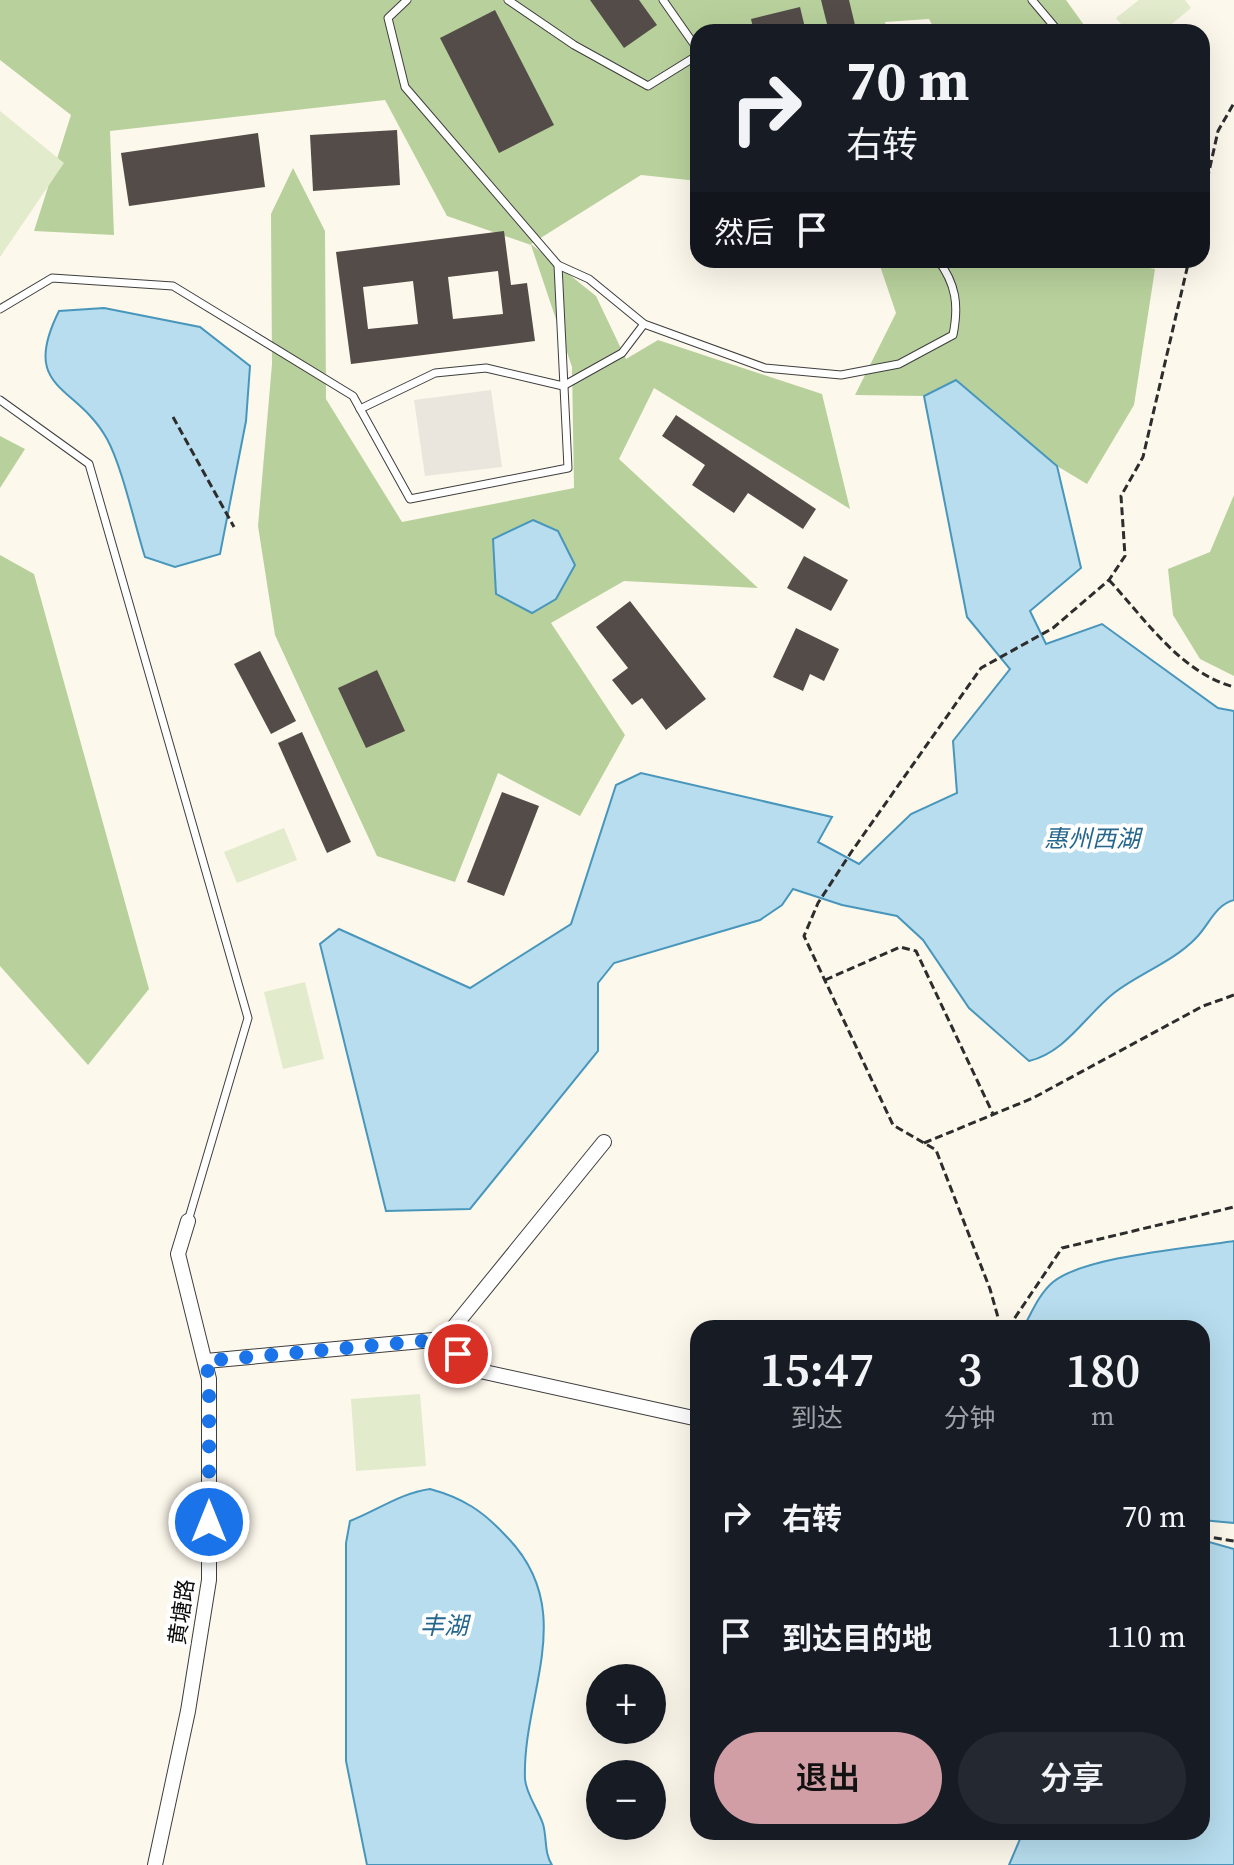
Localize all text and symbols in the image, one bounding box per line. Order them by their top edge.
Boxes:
text: 70 m [846,42,969,119]
icon: right [714,56,818,160]
text: 右转 [846,120,918,169]
icon: arrive [790,208,834,252]
text: 然后 [714,212,774,253]
water label: 惠州西湖 [1044,822,1144,855]
pin [424,1320,492,1388]
icon: arrive [436,1332,480,1376]
text: 15:47 [760,1336,874,1402]
text: 3 [957,1336,982,1402]
text: 180 [1065,1337,1140,1403]
text: m [1091,1398,1115,1434]
text: 到达 [791,1400,843,1436]
text: 分钟 [944,1400,996,1436]
position arrow [167,1480,251,1564]
icon: right [714,1494,758,1538]
text: 70 m [1122,1496,1186,1537]
text: 右转 [782,1498,842,1539]
street label: 黄塘路 [162,1577,200,1647]
water label: 丰湖 [420,1609,472,1642]
icon: arrive [714,1614,758,1658]
text: 110 m [1107,1616,1186,1657]
text: 到达目的地 [782,1618,932,1659]
map controls [586,1664,666,1840]
button: + [586,1664,666,1744]
button: 退出 [714,1732,942,1824]
button: 分享 [958,1732,1186,1824]
button: − [586,1760,666,1840]

